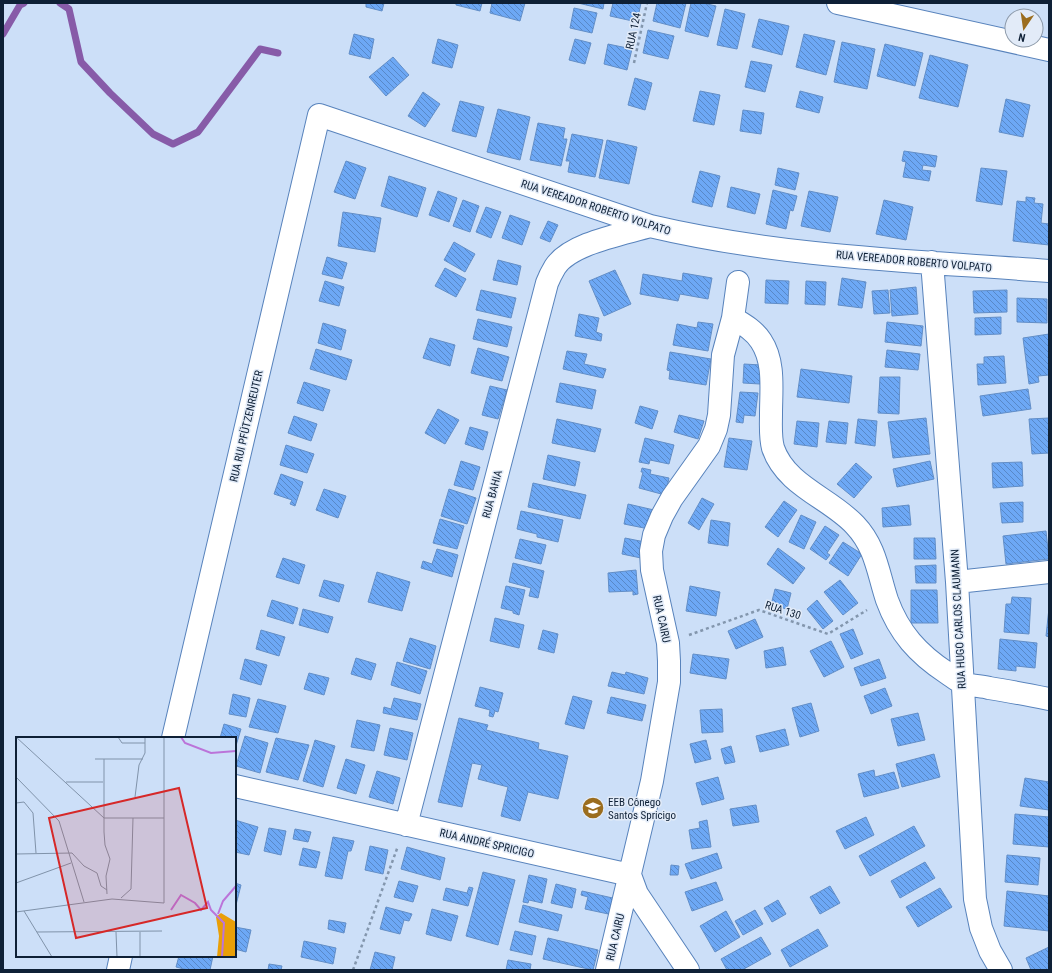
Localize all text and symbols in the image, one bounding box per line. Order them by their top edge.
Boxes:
north arrow [1004,8,1044,48]
street label: RUA 124 [623,11,644,51]
text: N [1017,30,1027,44]
street label: RUA VEREADOR ROBERTO VOLPATO [519,177,672,238]
street label: RUA VEREADOR ROBERTO VOLPATO [835,248,992,275]
street label: RUA RUI PFÜTZENREUTER [227,369,266,483]
street label: RUA BAHIA [480,468,505,520]
street label: RUA HUGO CARLOS CLAUMANN [948,549,969,689]
street label: RUA CAIRU [650,594,673,644]
street label: RUA 130 [763,599,802,622]
inset map [16,737,236,957]
school or university icon: EEB Cônego Santos Spricigo [580,795,606,821]
place label: EEB Cônego Santos Spricigo [608,796,677,822]
street label: RUA ANDRÉ SPRICIGO [438,826,535,861]
street label: RUA CAIRU [604,912,627,962]

